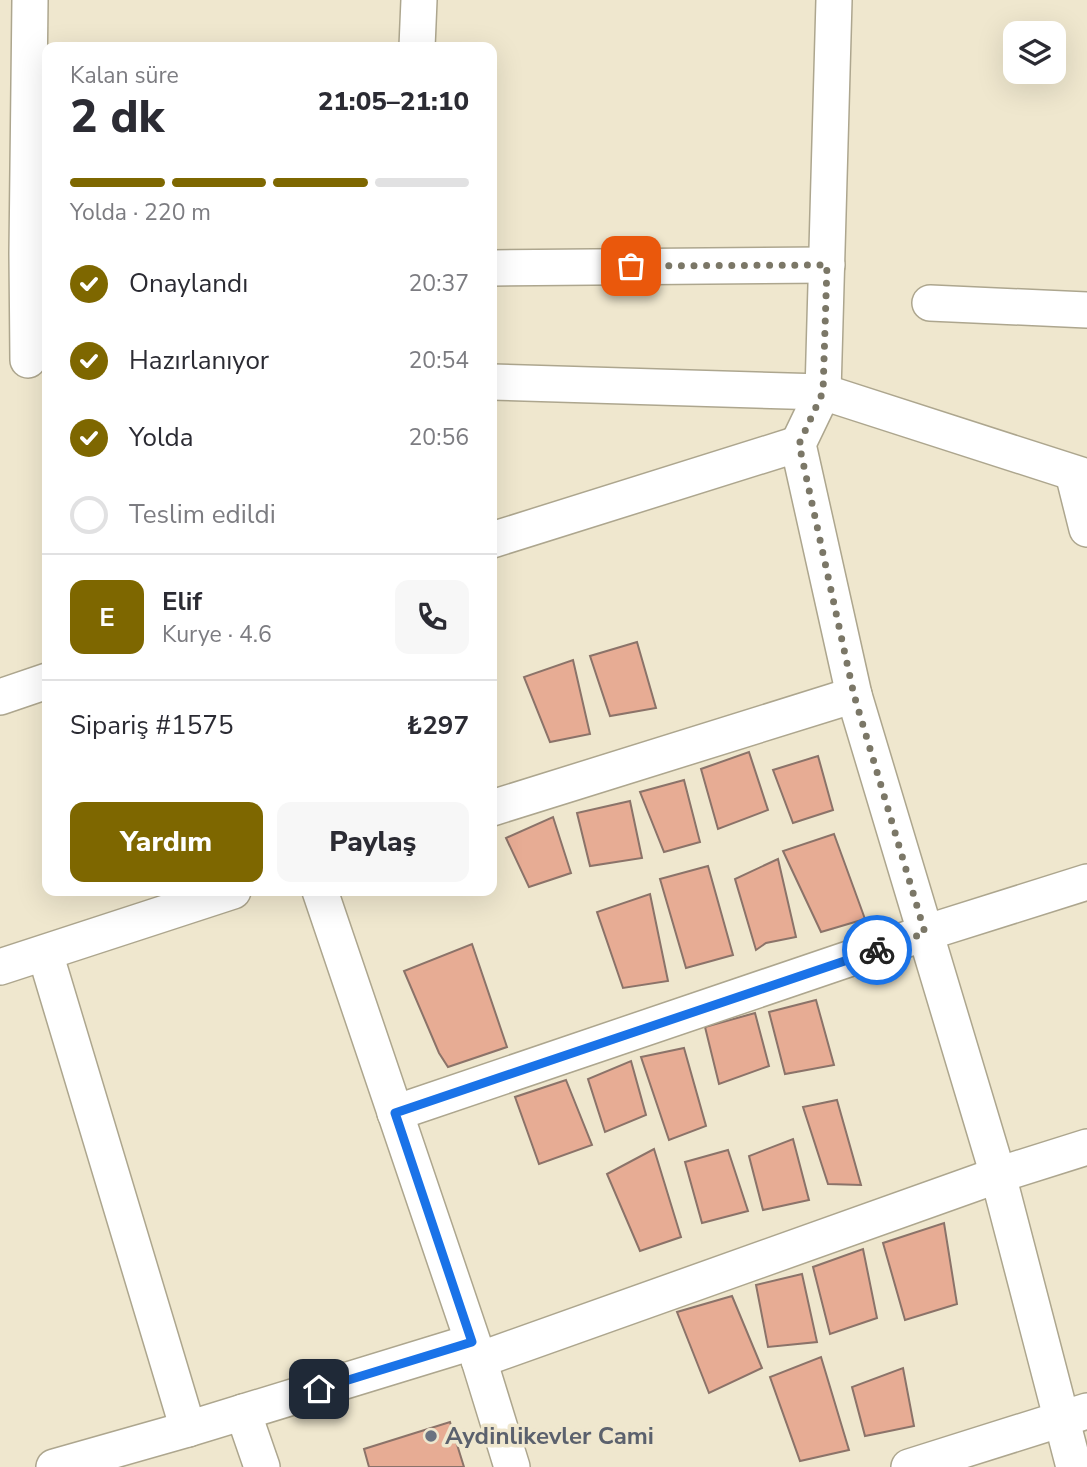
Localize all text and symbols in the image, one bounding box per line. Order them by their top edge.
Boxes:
map controls [1003,21,1066,84]
button: layers [1003,21,1066,84]
text: Kalan süre [70,60,179,91]
text: 21:05–21:10 [318,84,469,119]
text: 2 dk [70,85,164,148]
text: Yolda · 220 m [70,197,211,228]
pin [601,236,661,296]
icon: bag [612,247,650,285]
icon: check [70,265,108,303]
text: Onaylandı [129,266,248,301]
text: 20:37 [409,268,469,299]
icon: check [70,342,108,380]
text: Hazırlanıyor [129,343,269,378]
text: 20:54 [409,345,469,376]
icon: check [70,419,108,457]
text: Yolda [129,420,193,455]
text: 20:56 [409,422,469,453]
text: Teslim edildi [129,497,276,532]
button: phone [395,580,469,654]
text: Elif [162,584,202,619]
text: E [99,600,115,635]
text: Kurye · 4.6 [162,619,272,650]
text: Sipariş #1575 [70,708,234,743]
text: ₺297 [407,708,469,743]
button: Yardım [70,802,263,882]
button: Paylaş [277,802,469,882]
courier [842,915,912,985]
icon: bike [858,931,896,969]
pin [289,1359,349,1419]
icon: home [300,1370,338,1408]
place label: Aydinlikevler Cami [445,1420,654,1452]
marker: Aydinlikevler Cami [423,1428,439,1444]

